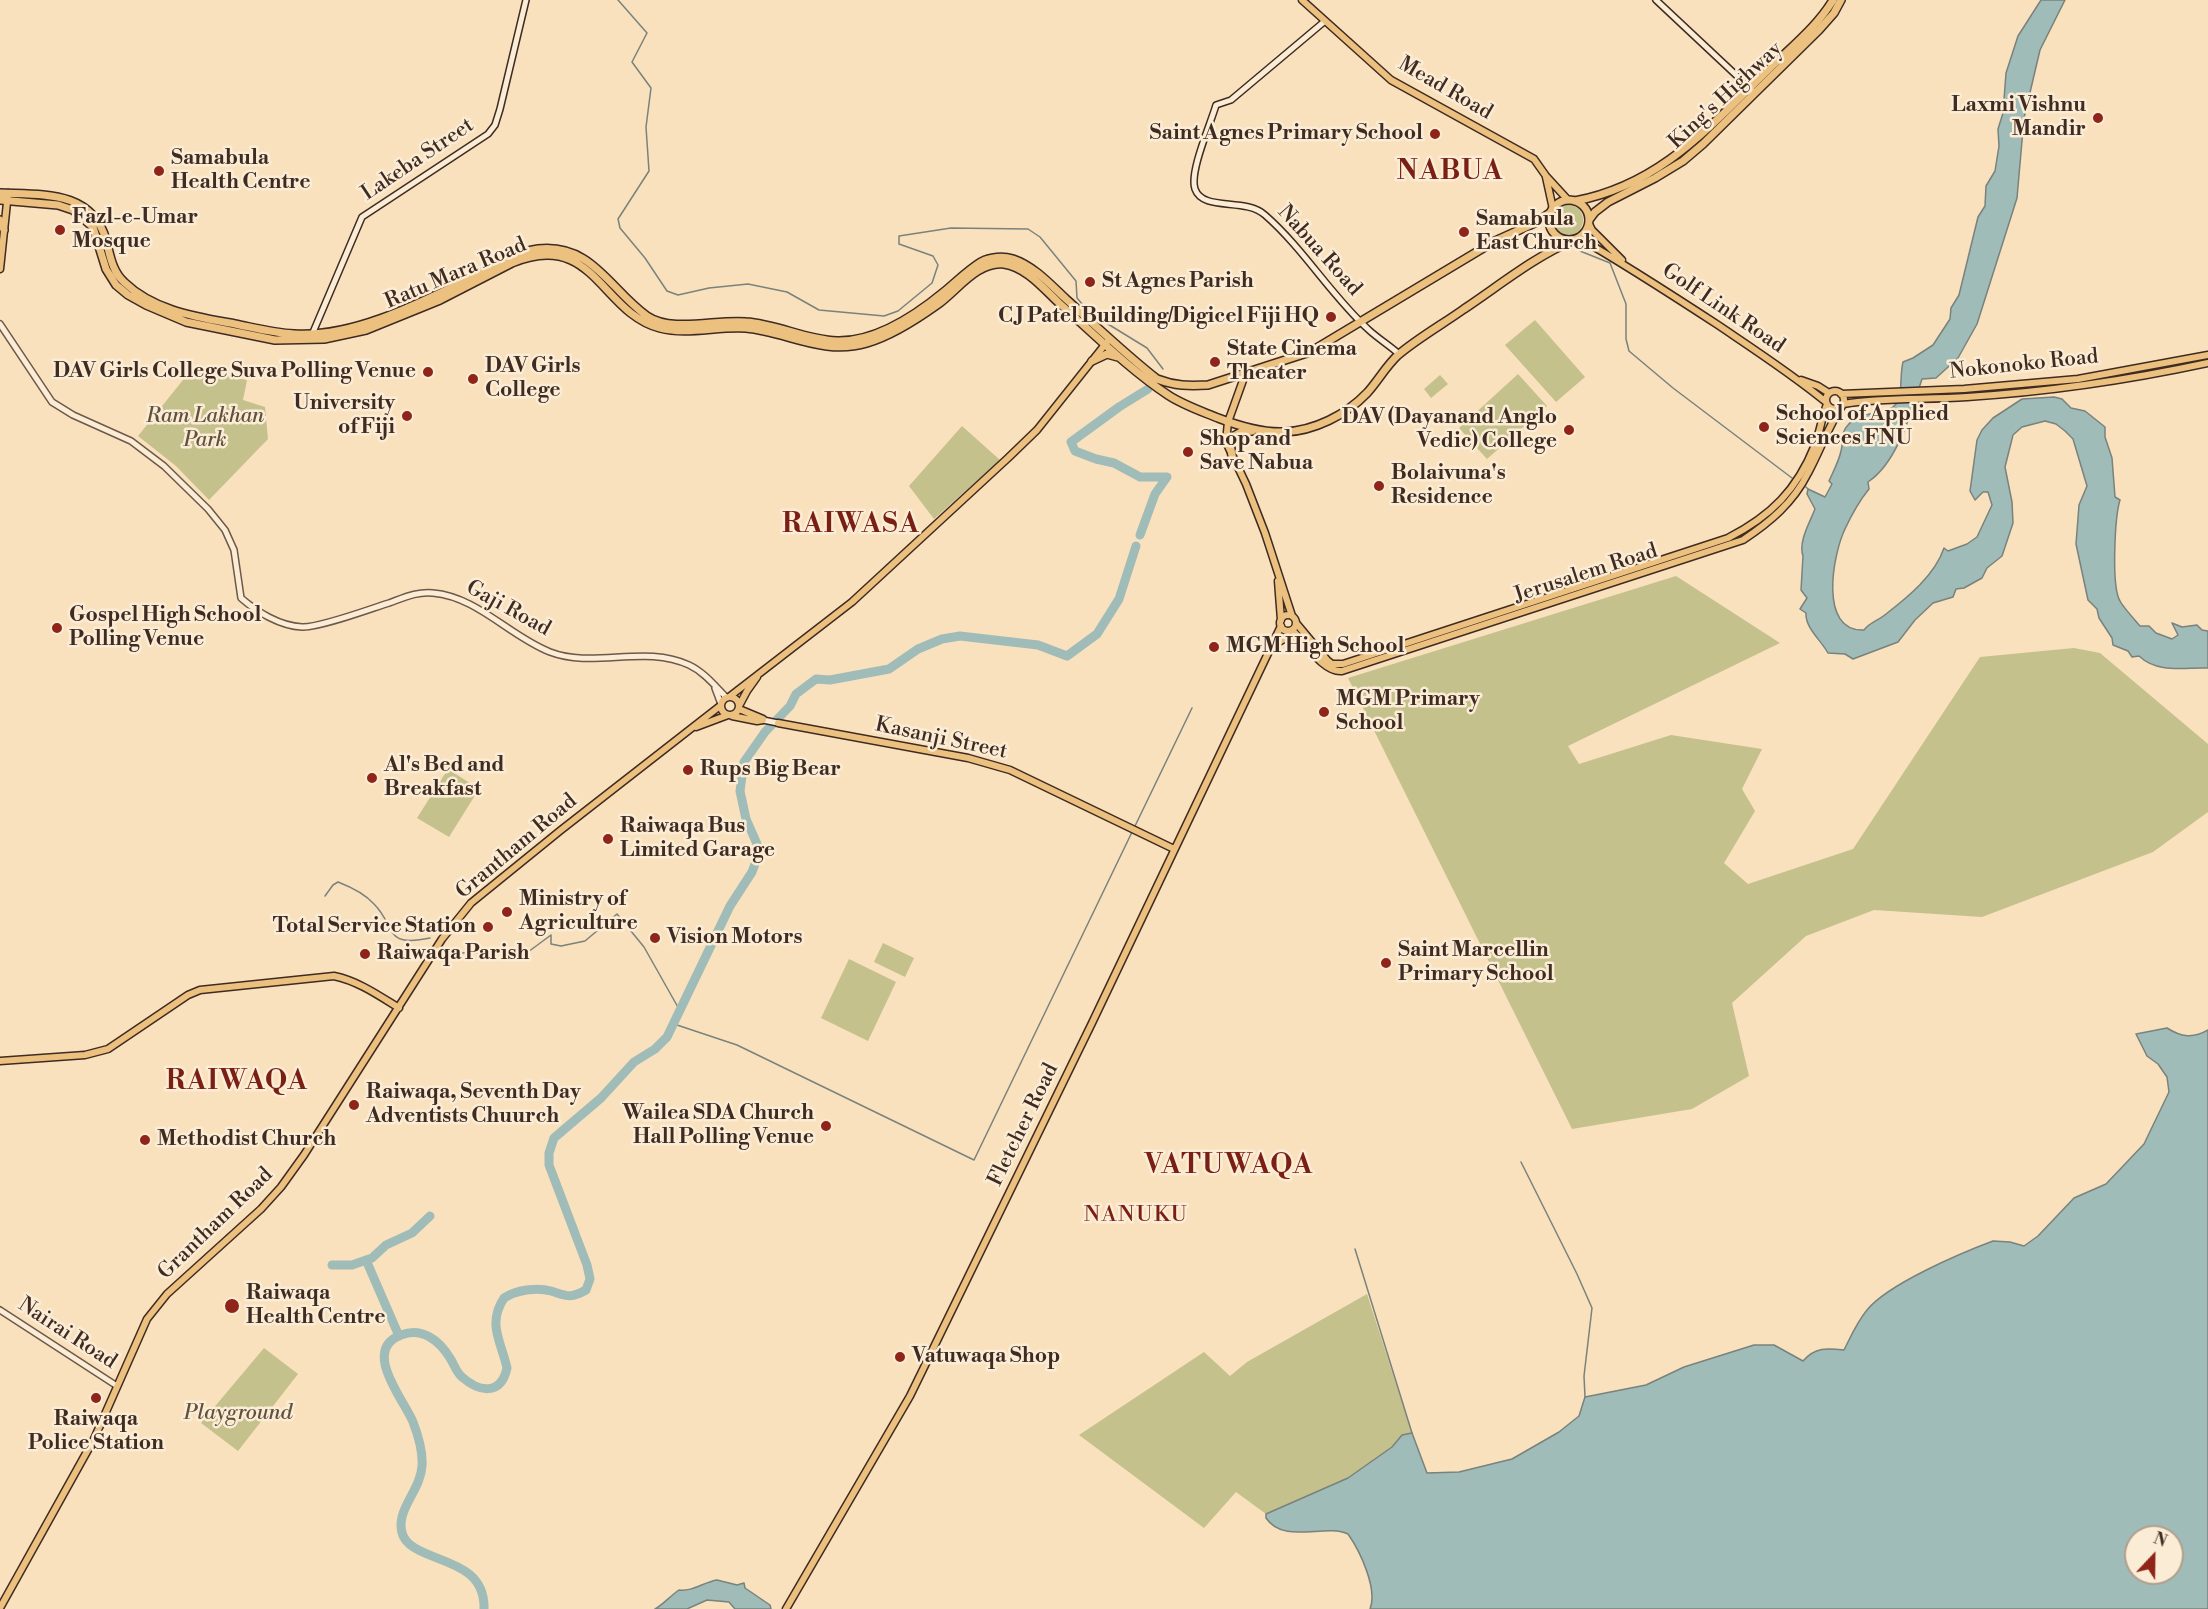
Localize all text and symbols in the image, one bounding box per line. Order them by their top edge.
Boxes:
street label: King's Highway [1664,37,1788,155]
street label: Mead Road [1393,52,1497,126]
place label: Laxmi Vishnu Mandir [1951,93,2086,143]
marker: Laxmi Vishnu Mandir [2091,111,2105,125]
street label: Lakeba Street [357,113,479,207]
place label: Saint Agnes Primary School [1150,121,1423,147]
marker: Saint Agnes Primary School [1428,127,1442,141]
place label: Samabula Health Centre [171,146,311,196]
district label: NABUA [1396,157,1504,189]
marker: Samabula Health Centre [152,164,166,178]
street label: Nabua Road [1272,200,1366,302]
place label: Fazl-e-Umar Mosque [72,205,198,255]
place label: Samabula East Church [1476,207,1597,257]
marker: Fazl-e-Umar Mosque [53,223,67,237]
marker: Samabula East Church [1457,225,1471,239]
street label: Ratu Mara Road [381,233,531,315]
street label: Golf Link Road [1657,259,1789,359]
place label: St Agnes Parish [1102,269,1254,295]
marker: St Agnes Parish [1083,275,1097,289]
place label: CJ Patel Building/Digicel Fiji HQ [998,304,1319,330]
marker: CJ Patel Building/Digicel Fiji HQ [1324,310,1338,324]
place label: State Cinema Theater [1227,337,1357,387]
street label: Nokonoko Road [1948,345,2100,385]
place label: DAV Girls College [485,354,580,404]
marker: State Cinema Theater [1208,355,1222,369]
place label: DAV Girls College Suva Polling Venue [53,359,416,385]
marker: DAV Girls College Suva Polling Venue [421,365,435,379]
marker: DAV Girls College [466,372,480,386]
place label: University of Fiji [294,391,395,441]
place label: School of Applied Sciences FNU [1776,402,1949,452]
park label: Ram Lakhan Park [146,404,264,454]
place label: DAV (Dayanand Anglo Vedic) College [1342,405,1557,455]
marker: University of Fiji [400,409,414,423]
marker: School of Applied Sciences FNU [1757,420,1771,434]
marker: DAV (Dayanand Anglo Vedic) College [1562,423,1576,437]
place label: Shop and Save Nabua [1200,427,1313,477]
marker: Shop and Save Nabua [1181,445,1195,459]
place label: Bolaivuna's Residence [1391,461,1506,511]
marker: Bolaivuna's Residence [1372,479,1386,493]
district label: RAIWASA [782,510,920,542]
street label: Jerusalem Road [1511,539,1661,609]
street label: Gaji Road [461,575,555,643]
place label: Gospel High School Polling Venue [69,603,261,653]
marker: Gospel High School Polling Venue [50,621,64,635]
place label: MGM High School [1226,634,1404,660]
marker: MGM High School [1207,640,1221,654]
place label: MGM Primary School [1336,687,1480,737]
marker: MGM Primary School [1317,705,1331,719]
street label: Kasanji Street [873,713,1009,765]
place label: Al's Bed and Breakfast [384,753,505,803]
place label: Rups Big Bear [700,757,841,783]
marker: Rups Big Bear [681,763,695,777]
marker: Al's Bed and Breakfast [365,771,379,785]
street label: Grantham Road [452,789,582,905]
place label: Raiwaqa Bus Limited Garage [620,814,775,864]
marker: Raiwaqa Bus Limited Garage [601,832,615,846]
place label: Ministry of Agriculture [519,887,638,937]
marker: Ministry of Agriculture [500,905,514,919]
place label: Total Service Station [273,914,476,940]
marker: Total Service Station [481,920,495,934]
place label: Vision Motors [667,925,803,951]
marker: Vision Motors [648,931,662,945]
place label: Saint Marcellin Primary School [1398,938,1554,988]
place label: Raiwaqa Parish [377,941,530,967]
marker: Raiwaqa Parish [358,947,372,961]
marker: Saint Marcellin Primary School [1379,956,1393,970]
street label: Fletcher Road [983,1059,1065,1191]
district label: RAIWAQA [166,1067,308,1099]
place label: Raiwaqa, Seventh Day Adventists Chuurch [366,1080,581,1130]
marker: Raiwaqa, Seventh Day Adventists Chuurch [347,1098,361,1112]
place label: Wailea SDA Church Hall Polling Venue [622,1101,814,1151]
marker: Wailea SDA Church Hall Polling Venue [819,1119,833,1133]
place label: Methodist Church [157,1127,336,1153]
marker: Methodist Church [138,1133,152,1147]
district label: VATUWAQA [1145,1151,1313,1183]
street label: Grantham Road [153,1163,279,1285]
district label: NANUKU [1084,1203,1188,1229]
place label: Raiwaqa Health Centre [246,1281,386,1331]
street label: Nairai Road [13,1293,121,1375]
marker: Raiwaqa Health Centre [223,1297,241,1315]
place label: Vatuwaqa Shop [912,1344,1060,1370]
marker: Vatuwaqa Shop [893,1350,907,1364]
marker: Raiwaqa Police Station [89,1391,103,1405]
park label: Playground [184,1401,292,1427]
place label: Raiwaqa Police Station [28,1407,164,1457]
north arrow [2124,1525,2184,1585]
text: N [2150,1529,2170,1552]

